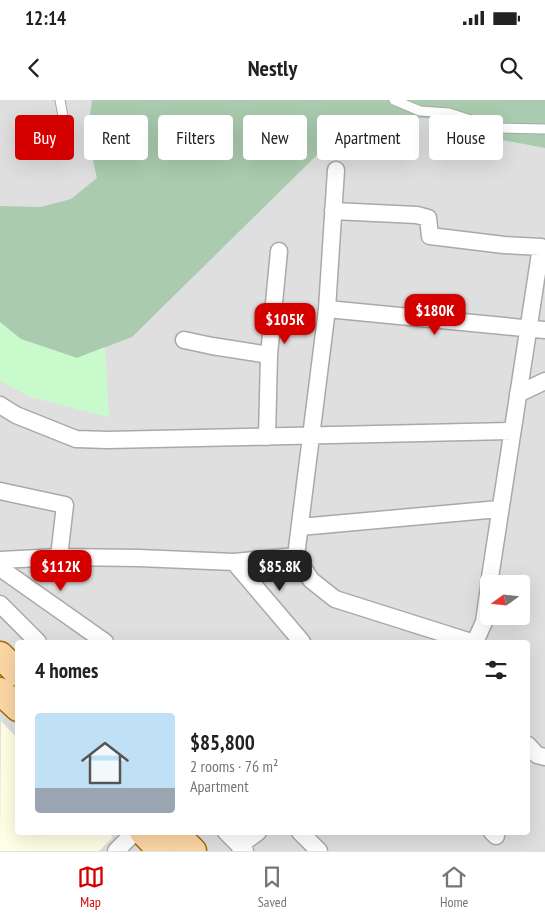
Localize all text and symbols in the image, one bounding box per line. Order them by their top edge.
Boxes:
text: 12:14 [25,6,66,30]
icon: back [20,54,48,82]
text: Nestly [248,54,297,82]
icon: search [497,54,525,82]
chip: Buy [15,115,74,160]
chip: Rent [84,115,148,160]
chip: Filters [158,115,233,160]
chip: New [243,115,307,160]
chip: Apartment [317,115,419,160]
chip: House [429,115,503,160]
pin: $180K [400,294,470,336]
text: $180K [416,300,454,320]
pin: $105K [250,302,320,345]
text: $105K [266,309,304,329]
pin: $112K [26,550,96,592]
pin: $85.8K [239,550,321,592]
text: $112K [42,556,80,576]
text: $85.8K [259,556,301,576]
north arrow [480,575,530,625]
map controls [480,575,530,625]
icon: filters [482,656,510,684]
text: 4 homes [35,657,98,684]
text: $85,800 [190,729,255,756]
icon: home [75,733,135,793]
text: 2 rooms · 76 m² [190,756,278,776]
text: Apartment [190,776,249,796]
tab: Map [77,863,105,911]
tab: Saved [258,863,287,911]
tab: Home [440,863,468,911]

